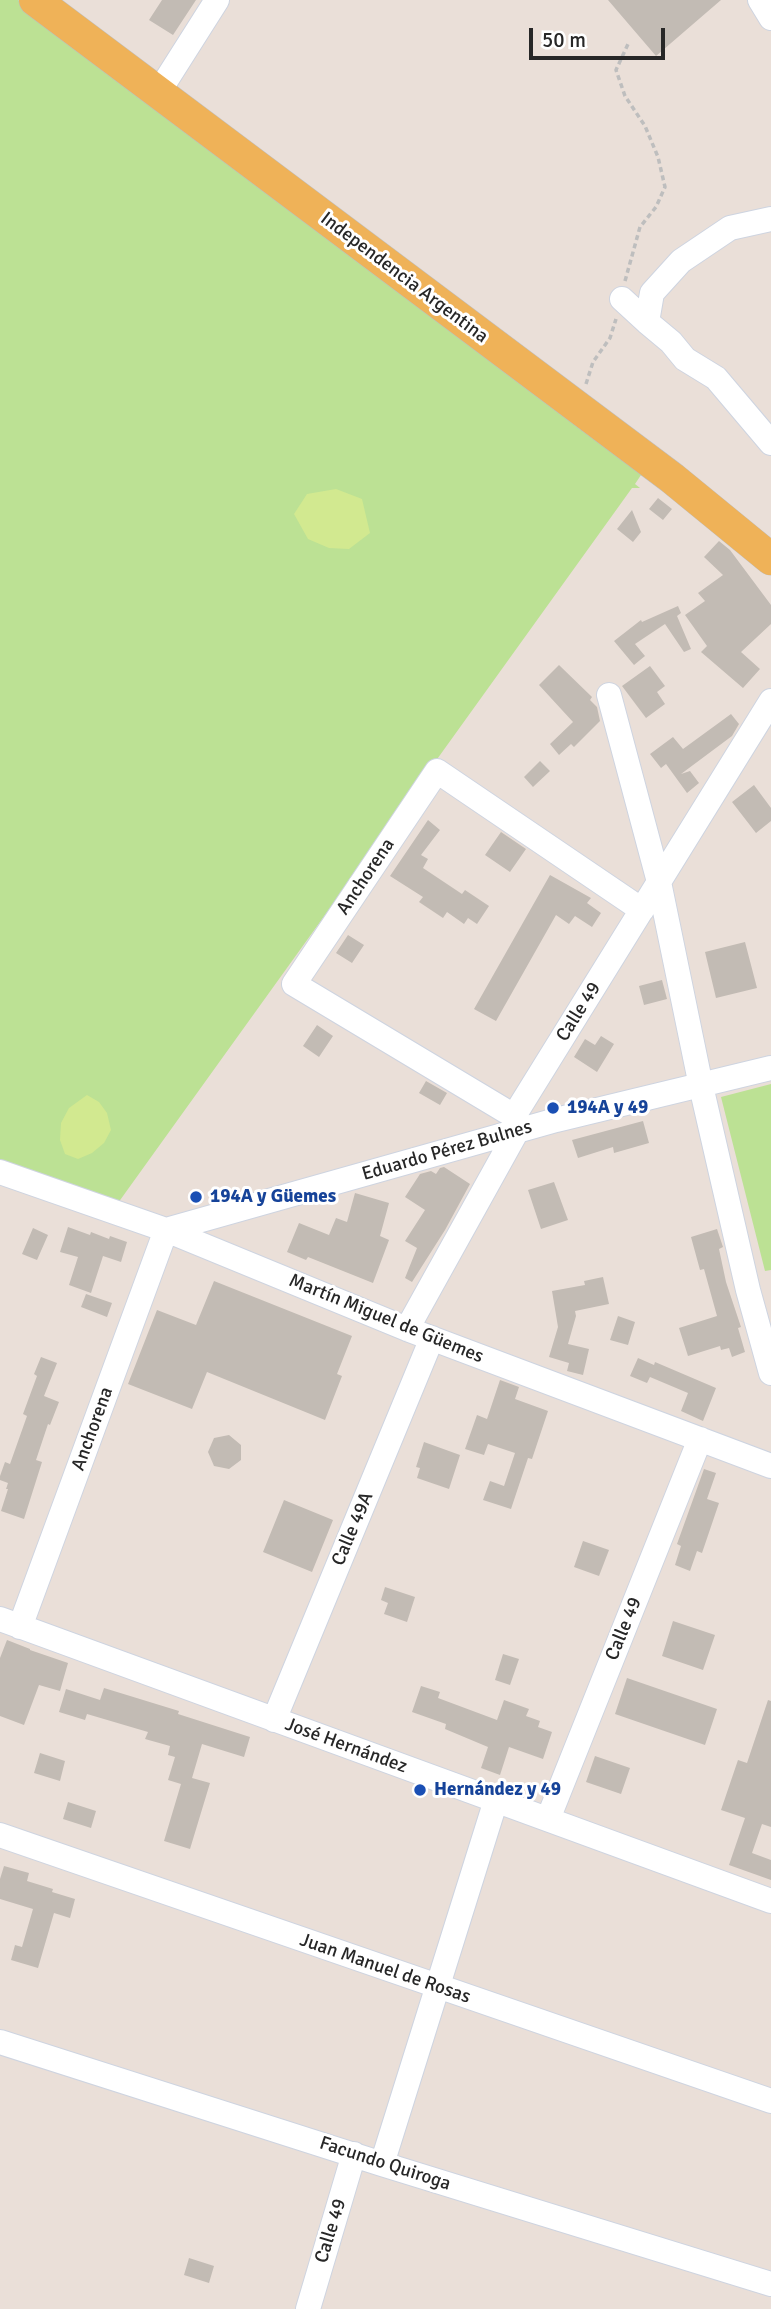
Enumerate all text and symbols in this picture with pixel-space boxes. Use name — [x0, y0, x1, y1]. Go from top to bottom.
scale bar — [533, 14, 670, 58]
text: 50 m — [542, 27, 586, 53]
street label: Independencia Argentina — [316, 208, 492, 348]
street label: Anchorena — [332, 834, 400, 920]
street label: Calle 49 — [552, 978, 606, 1046]
place label: 194A y 49 — [567, 1097, 648, 1119]
marker: 194A y 49 — [545, 1100, 561, 1116]
street label: Eduardo Pérez Bulnes — [359, 1116, 535, 1186]
place label: 194A y Güemes — [210, 1186, 336, 1208]
marker: 194A y Güemes — [188, 1189, 204, 1205]
street label: Martín Miguel de Güemes — [285, 1270, 487, 1368]
street label: Anchorena — [67, 1384, 119, 1474]
street label: Calle 49A — [327, 1489, 379, 1569]
street label: Calle 49 — [601, 1594, 647, 1664]
street label: José Hernández — [282, 1713, 410, 1779]
place label: Hernández y 49 — [434, 1779, 561, 1801]
marker: Hernández y 49 — [412, 1782, 428, 1798]
street label: Juan Manuel de Rosas — [297, 1929, 473, 2009]
street label: Facundo Quiroga — [316, 2132, 454, 2196]
street label: Calle 49 — [310, 2196, 352, 2266]

